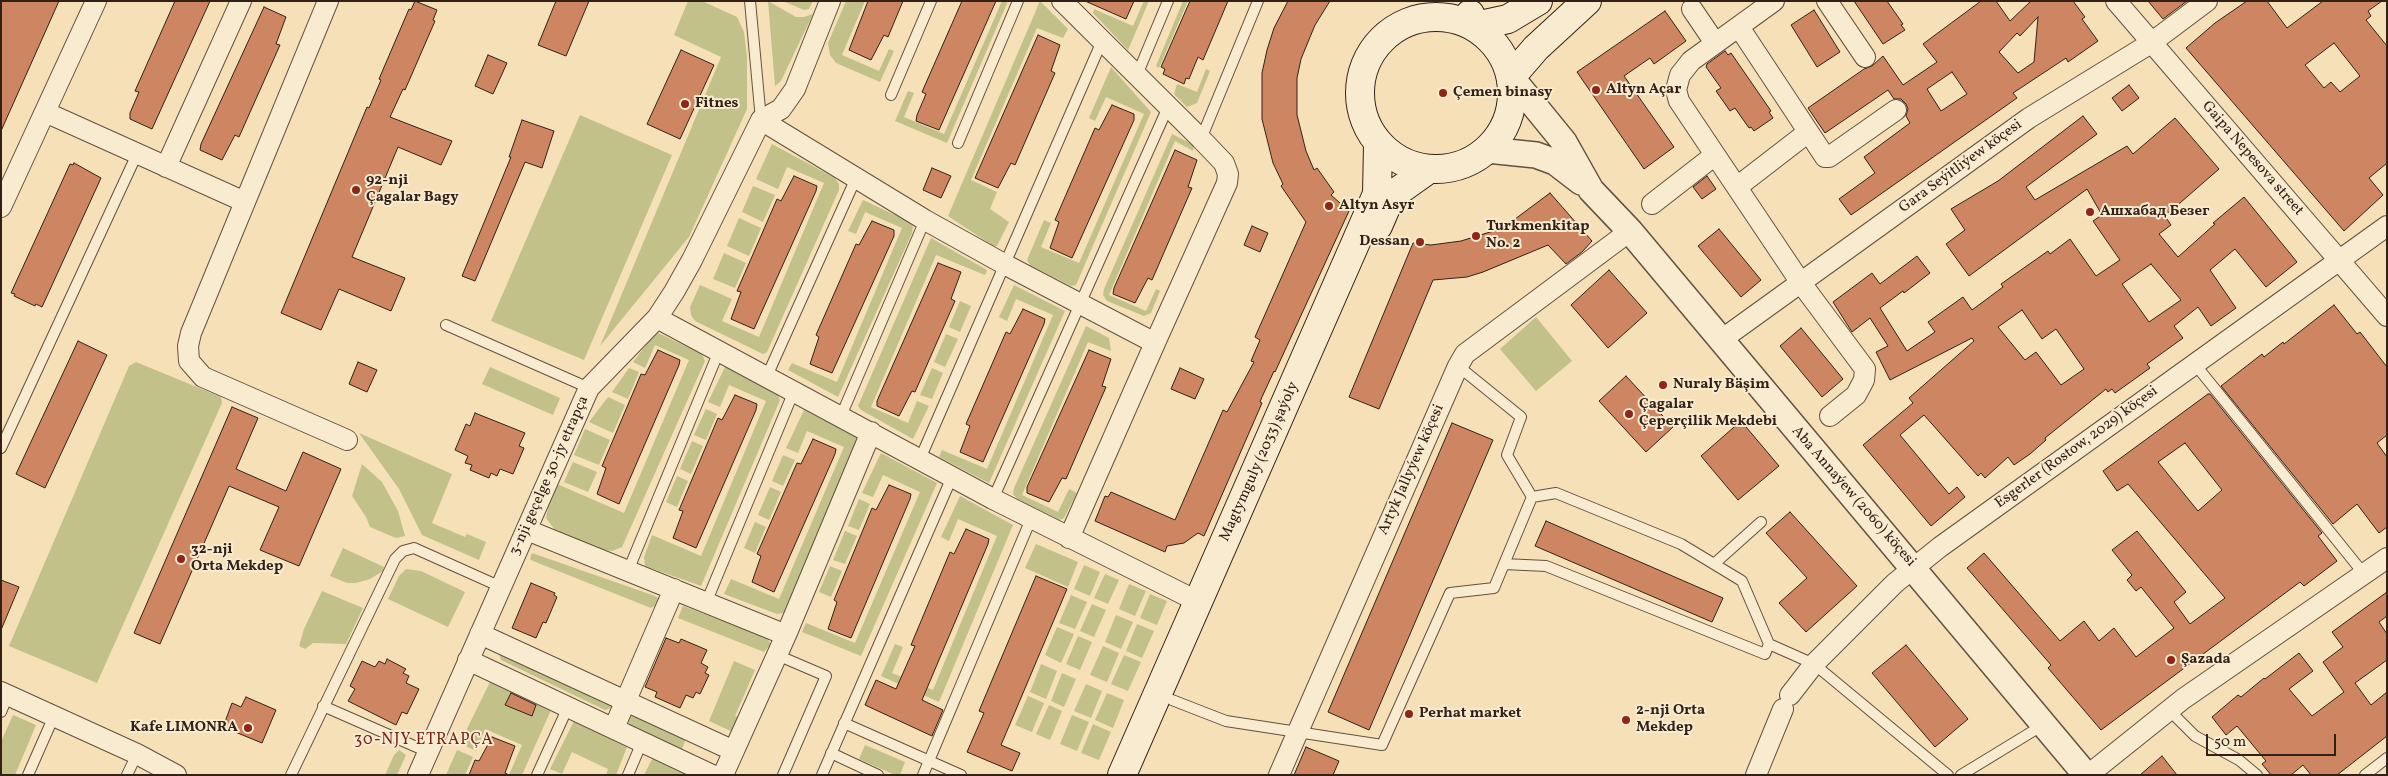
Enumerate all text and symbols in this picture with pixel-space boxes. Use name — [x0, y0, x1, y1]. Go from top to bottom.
place label: Altyn Açar — [1606, 81, 1681, 99]
place label: Çemen binasy — [1453, 84, 1552, 102]
marker: Altyn Açar — [1590, 84, 1602, 96]
marker: Çemen binasy — [1437, 87, 1449, 99]
place label: Fitnes — [695, 95, 739, 113]
marker: Fitnes — [679, 98, 691, 110]
street label: Gaipa Nepesova street — [2197, 98, 2307, 220]
street label: Gara Seýitliýew köçesi — [1896, 116, 2026, 218]
place label: 92-nji Çagalar Bagy — [366, 172, 459, 207]
marker: 92-nji Çagalar Bagy — [350, 184, 362, 196]
place label: Altyn Asyr — [1339, 197, 1414, 215]
marker: Altyn Asyr — [1323, 200, 1335, 212]
place label: Ашхабад Безег — [2100, 203, 2209, 221]
marker: Ашхабад Безег — [2084, 206, 2096, 218]
place label: Turkmenkitap No. 2 — [1486, 218, 1590, 253]
marker: Turkmenkitap No. 2 — [1470, 230, 1482, 242]
place label: Dessan — [1359, 233, 1410, 251]
marker: Dessan — [1414, 236, 1426, 248]
place label: Nuraly Bäşim — [1673, 376, 1770, 394]
street label: Magtymguly (2033) şaýoly — [1217, 379, 1303, 545]
marker: Nuraly Bäşim — [1657, 379, 1669, 391]
street label: Esgerler (Rostow, 2029) köçesi — [1992, 383, 2162, 513]
street label: 3-nji geçelge 30-jy etrapça — [507, 393, 593, 559]
place label: Çagalar Çeperçilik Mekdebi — [1639, 396, 1777, 431]
street label: Artyk Jallyýew köçesi — [1375, 402, 1449, 538]
marker: Çagalar Çeperçilik Mekdebi — [1623, 408, 1635, 420]
street label: Aba Annaýew (2060) köçesi — [1787, 423, 1919, 571]
place label: 32-nji Orta Mekdep — [191, 541, 283, 576]
marker: 32-nji Orta Mekdep — [175, 553, 187, 565]
place label: Şazada — [2181, 651, 2231, 669]
marker: Şazada — [2165, 654, 2177, 666]
place label: 2-nji Orta Mekdep — [1636, 702, 1705, 737]
place label: Perhat market — [1419, 705, 1521, 723]
marker: Perhat market — [1403, 708, 1415, 720]
marker: 2-nji Orta Mekdep — [1620, 714, 1632, 726]
place label: Kafe LIMONRA — [130, 719, 238, 737]
marker: Kafe LIMONRA — [242, 722, 254, 734]
scale bar — [2208, 724, 2338, 756]
district label: 30-NJY ETRAPÇA — [352, 731, 496, 751]
text: 50 m — [2214, 732, 2246, 753]

